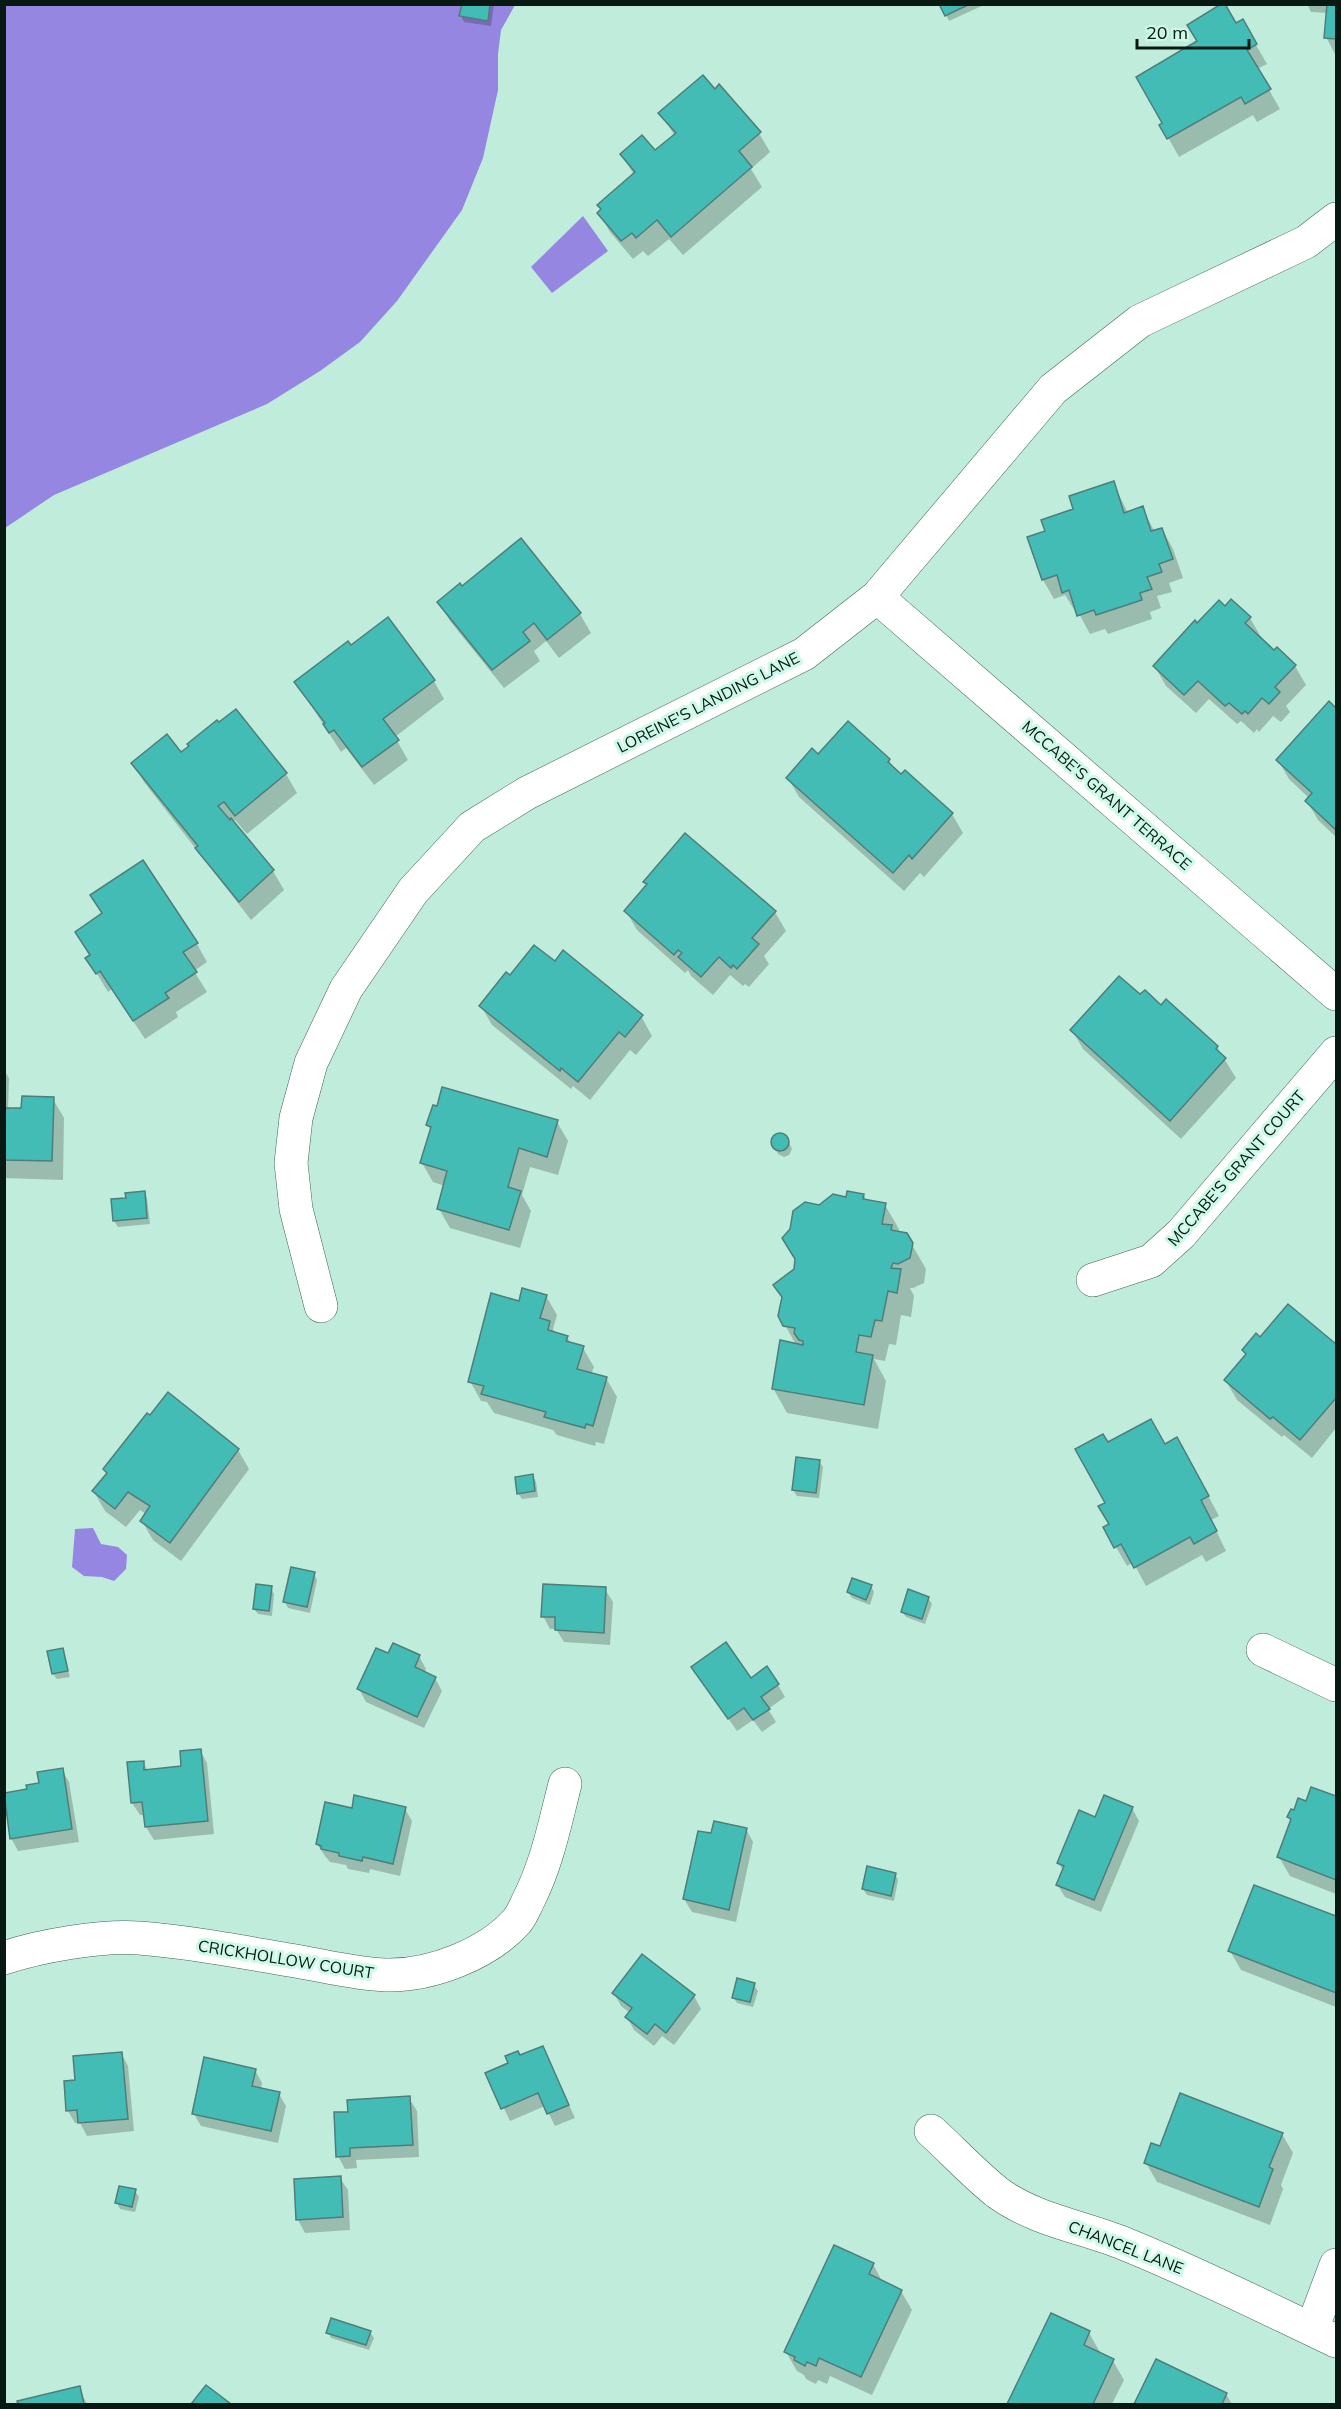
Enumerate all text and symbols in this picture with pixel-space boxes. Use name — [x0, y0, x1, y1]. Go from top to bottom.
scale bar — [1137, 12, 1250, 50]
text: 20 m — [1146, 21, 1188, 44]
street label: LOREINE'S LANDING LANE — [614, 647, 802, 757]
street label: MCCABE'S GRANT TERRACE — [1018, 716, 1196, 874]
street label: MCCABE'S GRANT COURT — [1163, 1086, 1309, 1250]
street label: CRICKHOLLOW COURT — [197, 1935, 376, 1983]
street label: CHANCEL LANE — [1066, 2216, 1186, 2278]

